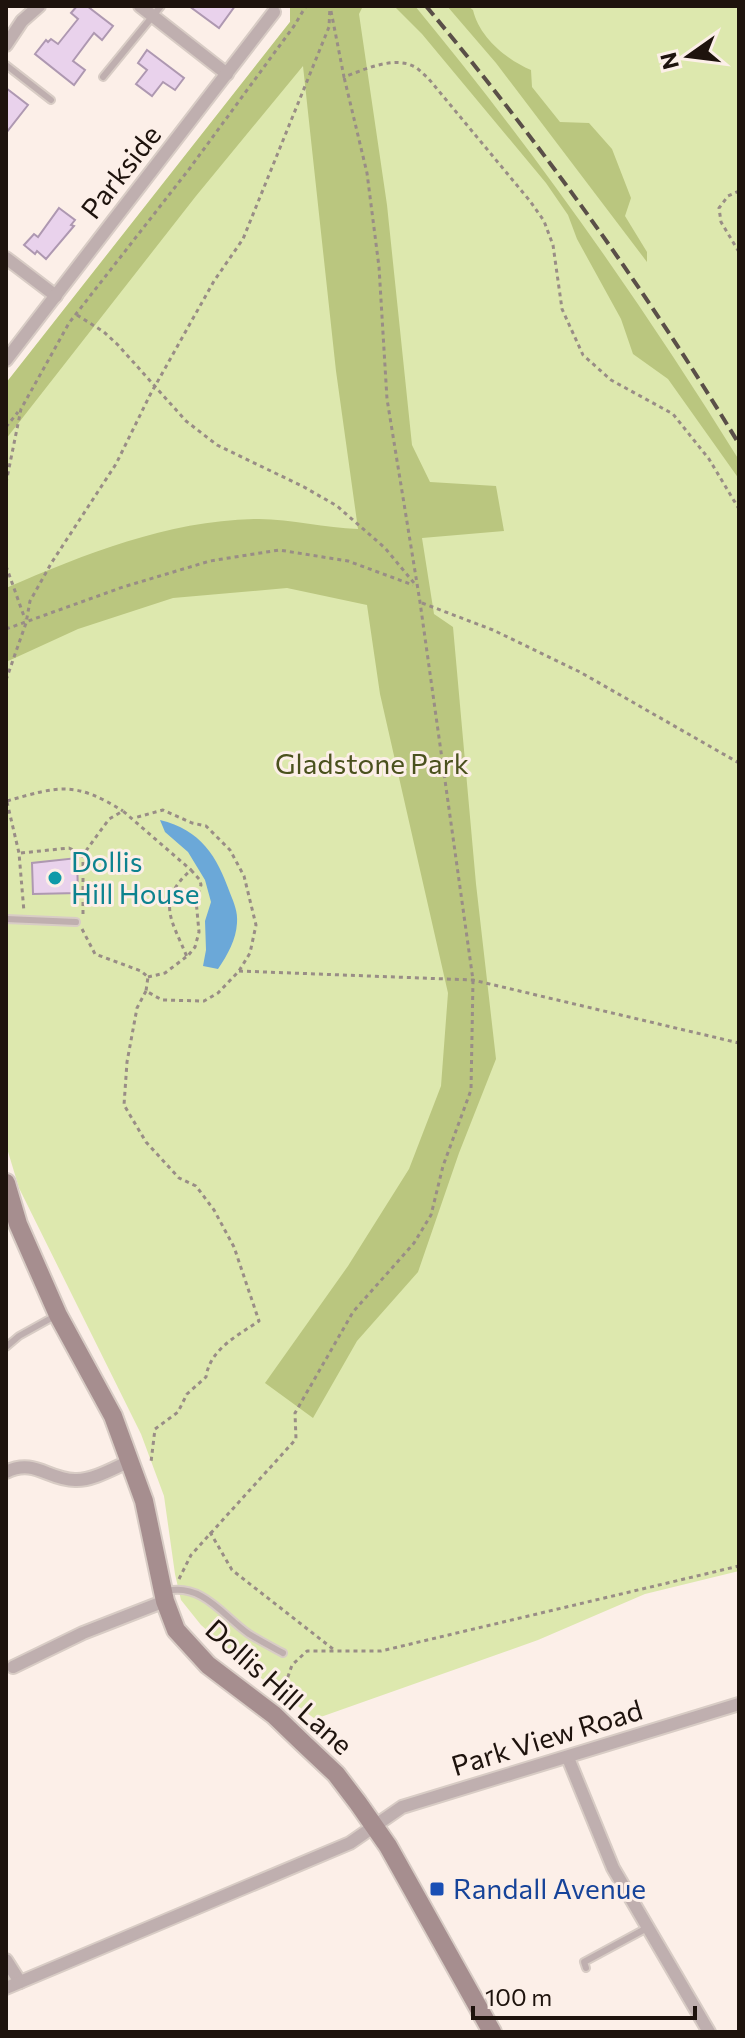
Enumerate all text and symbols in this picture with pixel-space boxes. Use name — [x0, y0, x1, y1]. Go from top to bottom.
north arrow — [649, 16, 729, 96]
text: N — [654, 50, 684, 72]
street label: Parkside — [73, 118, 167, 225]
park label: Gladstone Park — [275, 746, 469, 780]
place label: Dollis Hill House — [71, 844, 200, 910]
marker: Dollis Hill House — [46, 869, 64, 887]
street label: Dollis Hill Lane — [199, 1611, 360, 1761]
street label: Park View Road — [447, 1692, 646, 1782]
place label: Randall Avenue — [453, 1871, 646, 1905]
marker: Randall Avenue — [428, 1880, 446, 1898]
scale bar — [473, 1970, 695, 2020]
text: 100 m — [485, 1982, 552, 2011]

